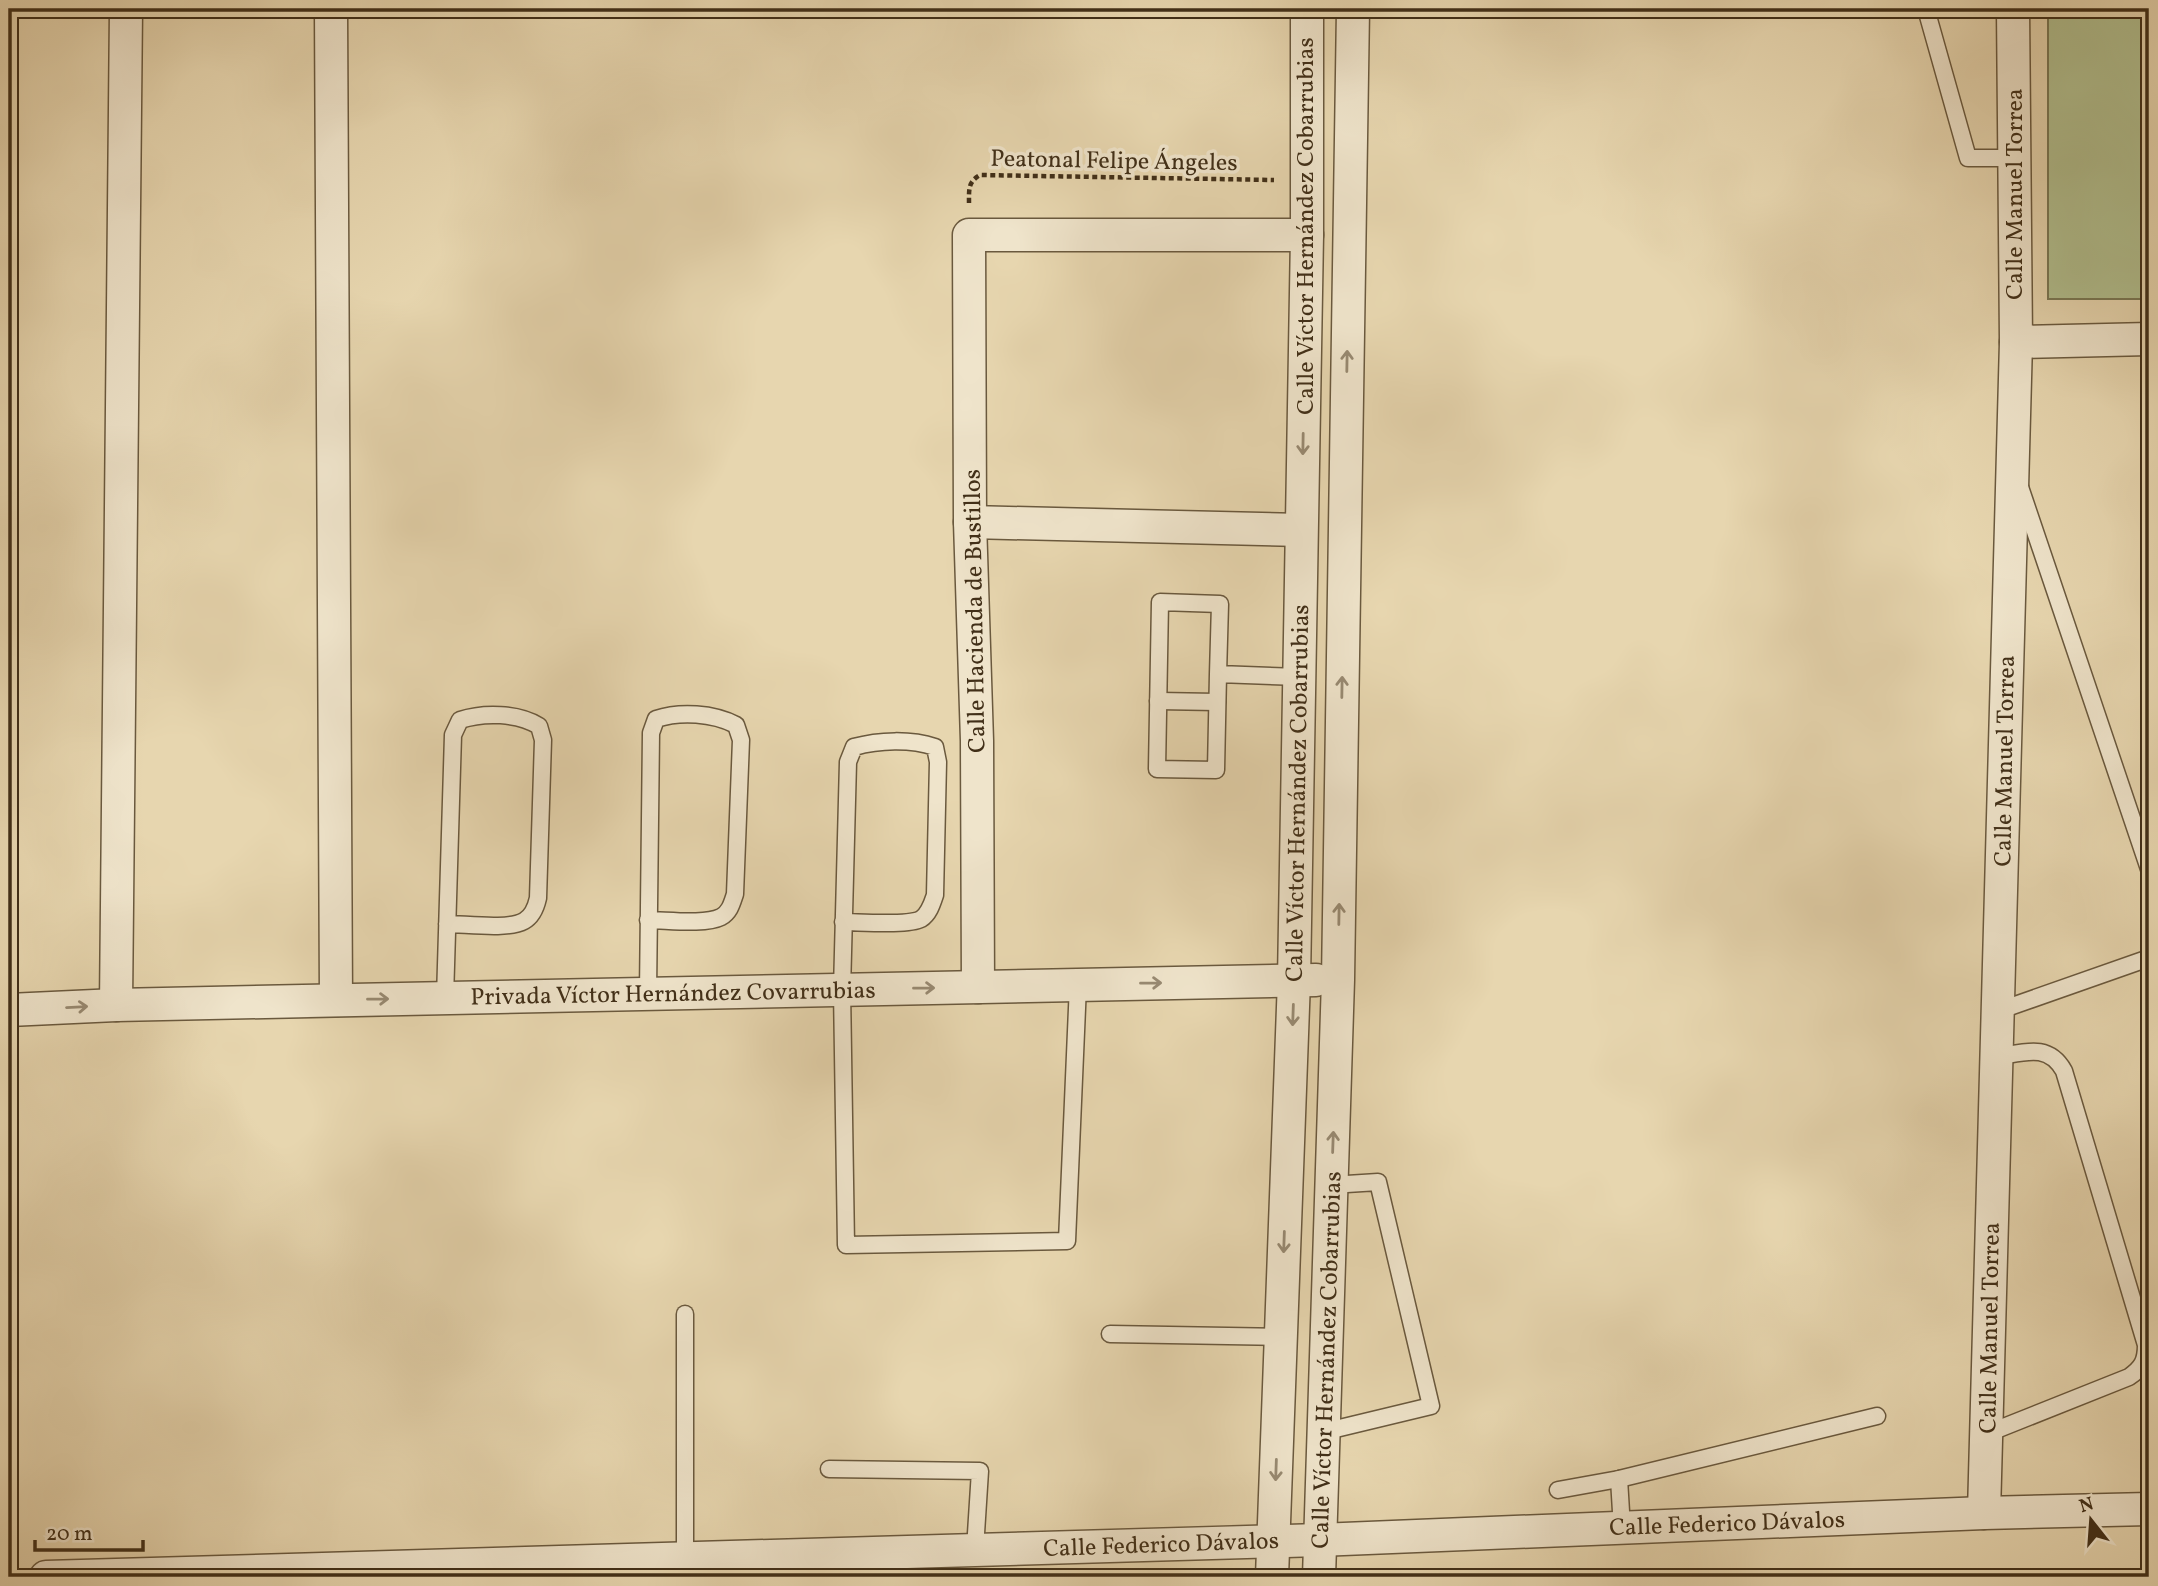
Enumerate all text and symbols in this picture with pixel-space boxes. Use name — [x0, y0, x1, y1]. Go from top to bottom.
street label: Calle Víctor Hernández Cobarrubias — [1290, 37, 1324, 415]
street label: Calle Manuel Torrea — [1999, 88, 2033, 300]
street label: Peatonal Felipe Ángeles — [990, 143, 1238, 181]
one-way arrow — [1341, 350, 1354, 373]
one-way arrow — [1296, 433, 1310, 456]
street label: Calle Hacienda de Bustillos — [957, 469, 995, 753]
street label: Calle Víctor Hernández Cobarrubias — [1279, 604, 1319, 982]
street label: Calle Manuel Torrea — [1987, 655, 2025, 867]
one-way arrow — [1335, 676, 1349, 699]
one-way arrow — [1332, 903, 1346, 926]
street label: Privada Víctor Hernández Covarrubias — [470, 974, 876, 1016]
one-way arrow — [1139, 976, 1162, 990]
one-way arrow — [912, 981, 935, 995]
one-way arrow — [366, 992, 389, 1006]
one-way arrow — [65, 1000, 88, 1013]
one-way arrow — [1286, 1003, 1299, 1026]
one-way arrow — [1326, 1130, 1339, 1153]
street label: Calle Víctor Hernández Cobarrubias — [1304, 1171, 1352, 1549]
street label: Calle Manuel Torrea — [1972, 1222, 2010, 1434]
one-way arrow — [1278, 1230, 1291, 1253]
one-way arrow — [1269, 1458, 1282, 1481]
north arrow — [2056, 1484, 2126, 1554]
text: N — [2076, 1491, 2097, 1520]
street label: Calle Federico Dávalos — [1609, 1504, 1846, 1546]
scale bar — [35, 1509, 144, 1553]
text: 20 m — [46, 1520, 92, 1549]
street label: Calle Federico Dávalos — [1043, 1525, 1280, 1567]

